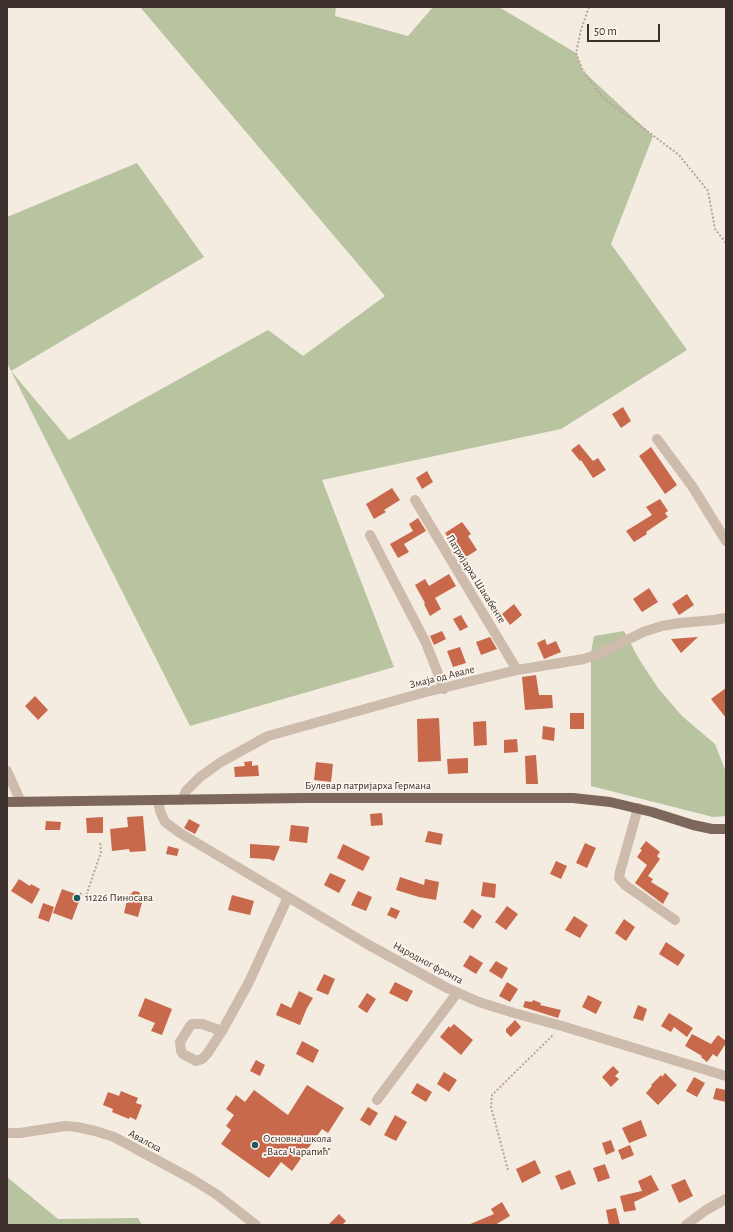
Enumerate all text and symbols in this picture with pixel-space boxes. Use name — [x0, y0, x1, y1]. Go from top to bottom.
scale bar — [589, 16, 662, 42]
text: 50 m — [594, 25, 617, 37]
street label: Патријарха Шакабенте — [443, 532, 509, 626]
street label: Змаја од Авале — [408, 663, 476, 691]
street label: Булевар патријарха Германа — [305, 779, 431, 793]
place label: 11226 Пиносава — [85, 891, 153, 905]
marker: 11226 Пиносава — [72, 893, 82, 903]
street label: Народног фронта — [391, 939, 465, 987]
street label: Авалска — [126, 1127, 164, 1155]
place label: Основна школа „Васа Чарапић” — [263, 1132, 332, 1158]
marker: Основна школа „Васа Чарапић” — [250, 1140, 260, 1150]

